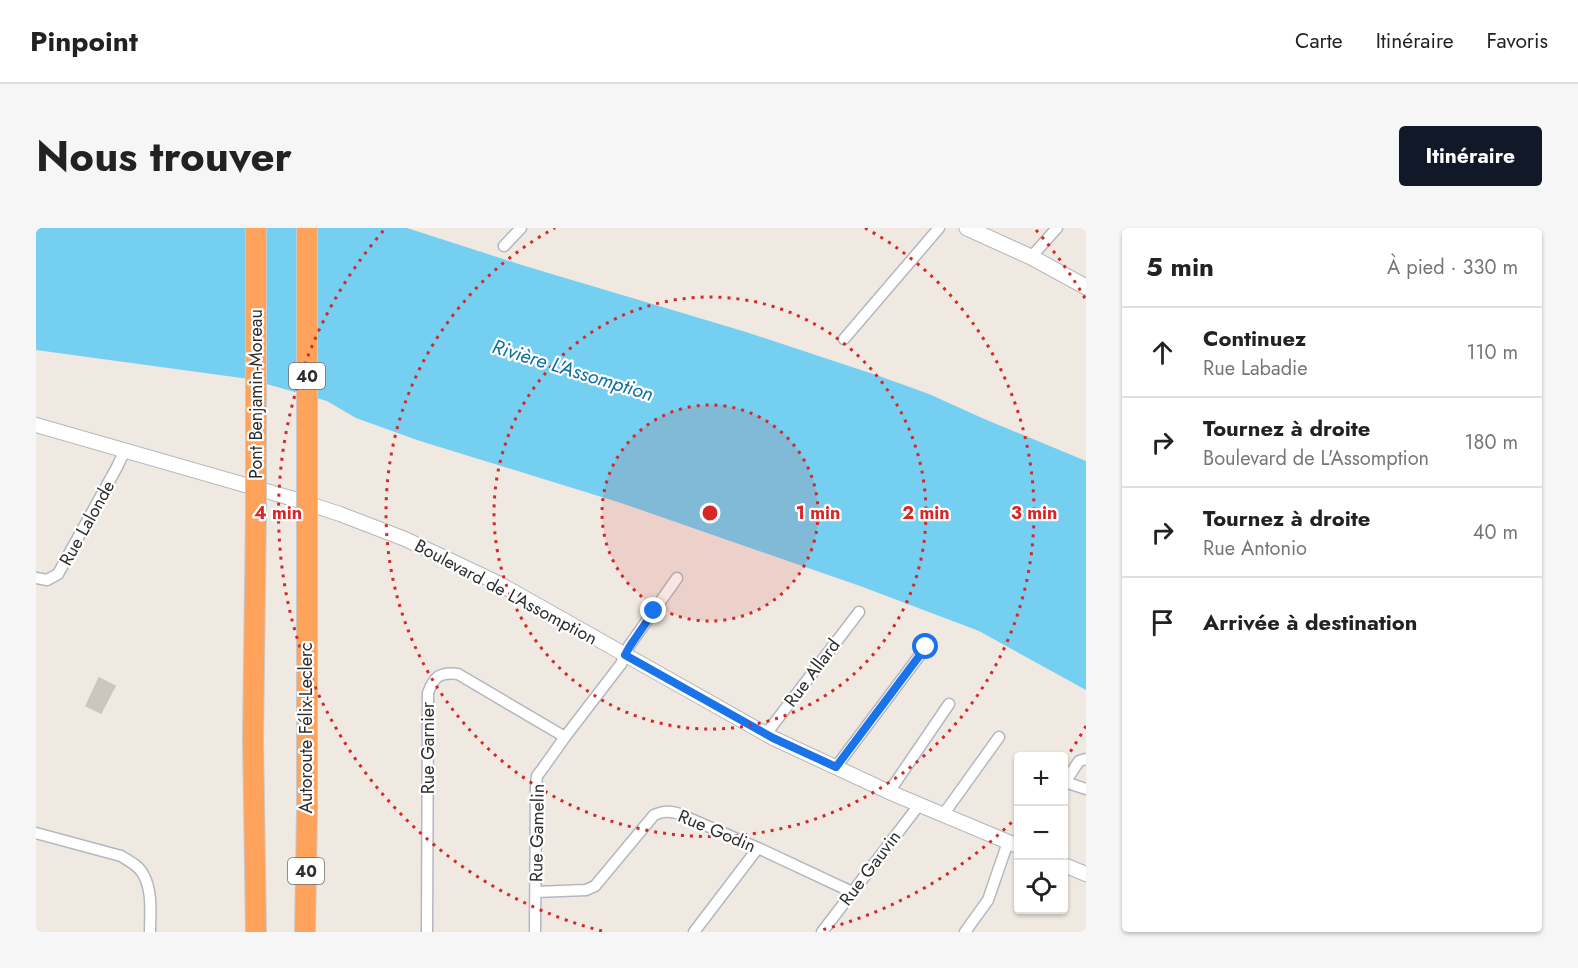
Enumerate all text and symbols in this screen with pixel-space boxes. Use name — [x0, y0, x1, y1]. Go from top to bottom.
text: Pinpoint — [30, 21, 138, 62]
text: Carte — [1295, 26, 1343, 56]
text: Itinéraire — [1376, 26, 1454, 56]
text: Favoris — [1487, 26, 1548, 56]
text: Nous trouver — [36, 126, 292, 187]
button: Itinéraire — [1399, 126, 1542, 186]
text: 5 min — [1146, 248, 1214, 286]
text: À pied · 330 m — [1387, 253, 1518, 282]
street label: Pont Benjamin-Moreau — [243, 309, 269, 479]
text: Continuez — [1203, 322, 1306, 354]
water label: Rivière L'Assomption — [489, 332, 657, 409]
icon: ahead — [1146, 336, 1179, 369]
text: 110 m — [1466, 338, 1518, 367]
text: Rue Labadie — [1203, 354, 1308, 383]
road number: 40 — [289, 363, 325, 389]
text: Tournez à droite — [1203, 412, 1370, 444]
icon: right — [1146, 426, 1179, 459]
text: 180 m — [1464, 428, 1518, 457]
text: Boulevard de L'Assomption — [1203, 444, 1429, 473]
street label: Rue Lalonde — [53, 476, 121, 570]
text: 4 min — [254, 500, 302, 526]
text: 1 min — [796, 500, 840, 526]
text: 2 min — [902, 500, 950, 526]
text: 3 min — [1011, 500, 1057, 526]
text: Tournez à droite — [1203, 502, 1370, 534]
centre of rings — [700, 503, 720, 523]
icon: right — [1146, 516, 1179, 549]
text: 40 m — [1473, 518, 1518, 547]
street label: Boulevard de L'Assomption — [410, 533, 602, 651]
text: Rue Antonio — [1203, 534, 1307, 563]
route end — [640, 597, 666, 623]
icon: arrive — [1146, 606, 1179, 639]
text: Arrivée à destination — [1203, 606, 1417, 638]
street label: Rue Allard — [778, 633, 846, 713]
route start — [912, 633, 938, 659]
street label: Autoroute Félix-Leclerc — [293, 642, 319, 814]
street label: Rue Garnier — [415, 701, 441, 794]
map controls — [1014, 752, 1068, 914]
button: + — [1014, 752, 1068, 806]
street label: Rue Gamelin — [523, 784, 551, 882]
street label: Rue Godin — [674, 803, 760, 859]
button: − — [1014, 806, 1068, 860]
street label: Rue Gauvin — [833, 825, 907, 911]
road number: 40 — [288, 858, 324, 884]
button: locate — [1014, 860, 1068, 914]

